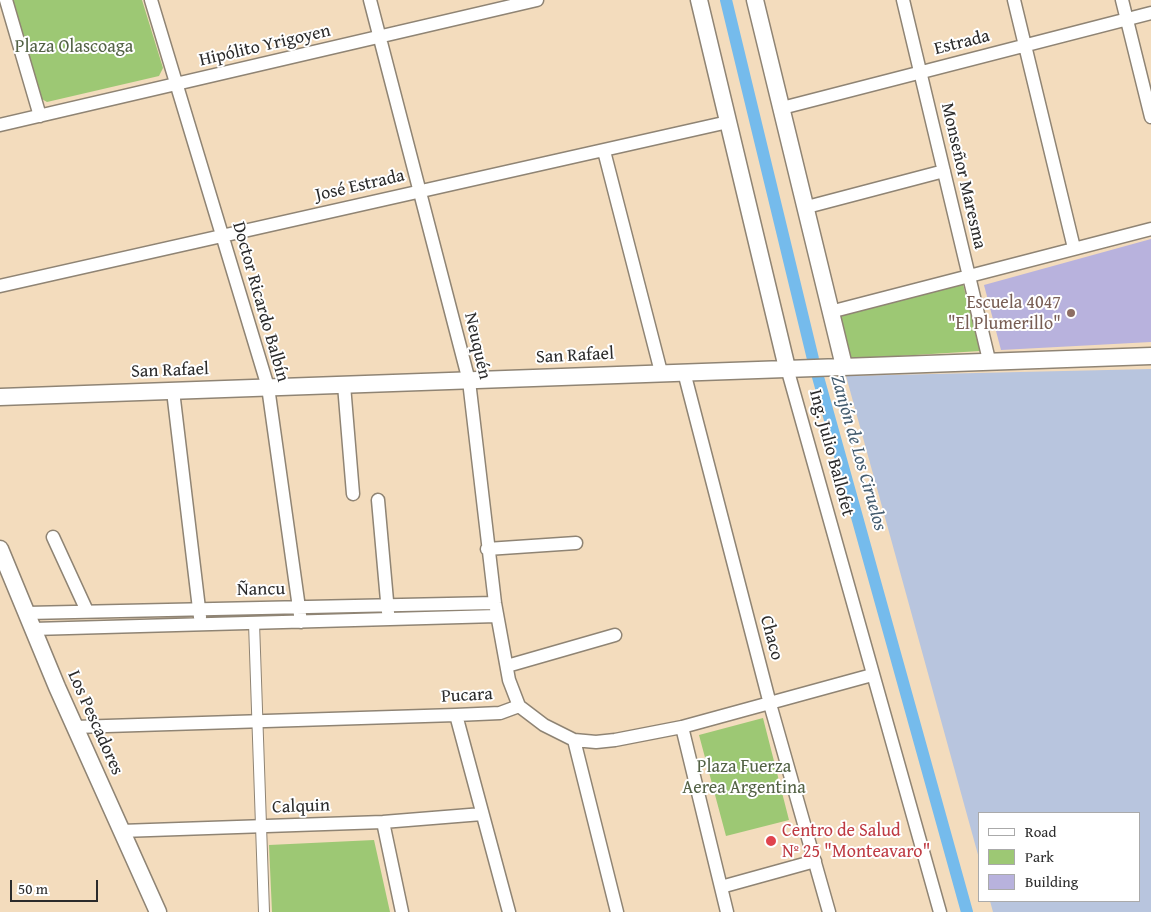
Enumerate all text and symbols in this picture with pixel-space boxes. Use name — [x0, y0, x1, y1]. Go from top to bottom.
street label: Hipólito Yrigoyen — [197, 20, 333, 72]
street label: Estrada — [932, 26, 992, 60]
park label: Plaza Olascoaga — [15, 36, 133, 58]
street label: Monseñor Maresma — [936, 101, 990, 251]
street label: José Estrada — [313, 165, 407, 207]
street label: Doctor Ricardo Balbín — [227, 220, 293, 384]
place label: Escuela 4047 "El Plumerillo" — [948, 292, 1061, 334]
marker: Escuela 4047 "El Plumerillo" — [1065, 307, 1077, 319]
street label: Neuquén — [459, 311, 495, 381]
street label: San Rafael — [535, 343, 615, 369]
street label: San Rafael — [131, 359, 209, 383]
water label: Zanjón de Los Ciruelos — [825, 373, 891, 533]
street label: Ing. Julio Ballofet — [804, 387, 858, 519]
street label: Ñancu — [237, 579, 285, 601]
street label: Chaco — [755, 613, 787, 663]
street label: Los Pescadores — [62, 667, 128, 779]
street label: Pucara — [441, 684, 493, 708]
park label: Plaza Fuerza Aerea Argentina — [682, 756, 806, 799]
street label: Calquin — [272, 795, 330, 819]
legend — [978, 812, 1141, 902]
place label: Centro de Salud Nº 25 "Monteavaro" — [782, 820, 930, 862]
text: Road — [1025, 821, 1056, 842]
marker: Centro de Salud Nº 25 "Monteavaro" — [764, 834, 778, 848]
text: Park — [1025, 846, 1054, 867]
scale bar — [12, 870, 100, 902]
text: Building — [1025, 871, 1078, 892]
text: 50 m — [18, 878, 48, 899]

